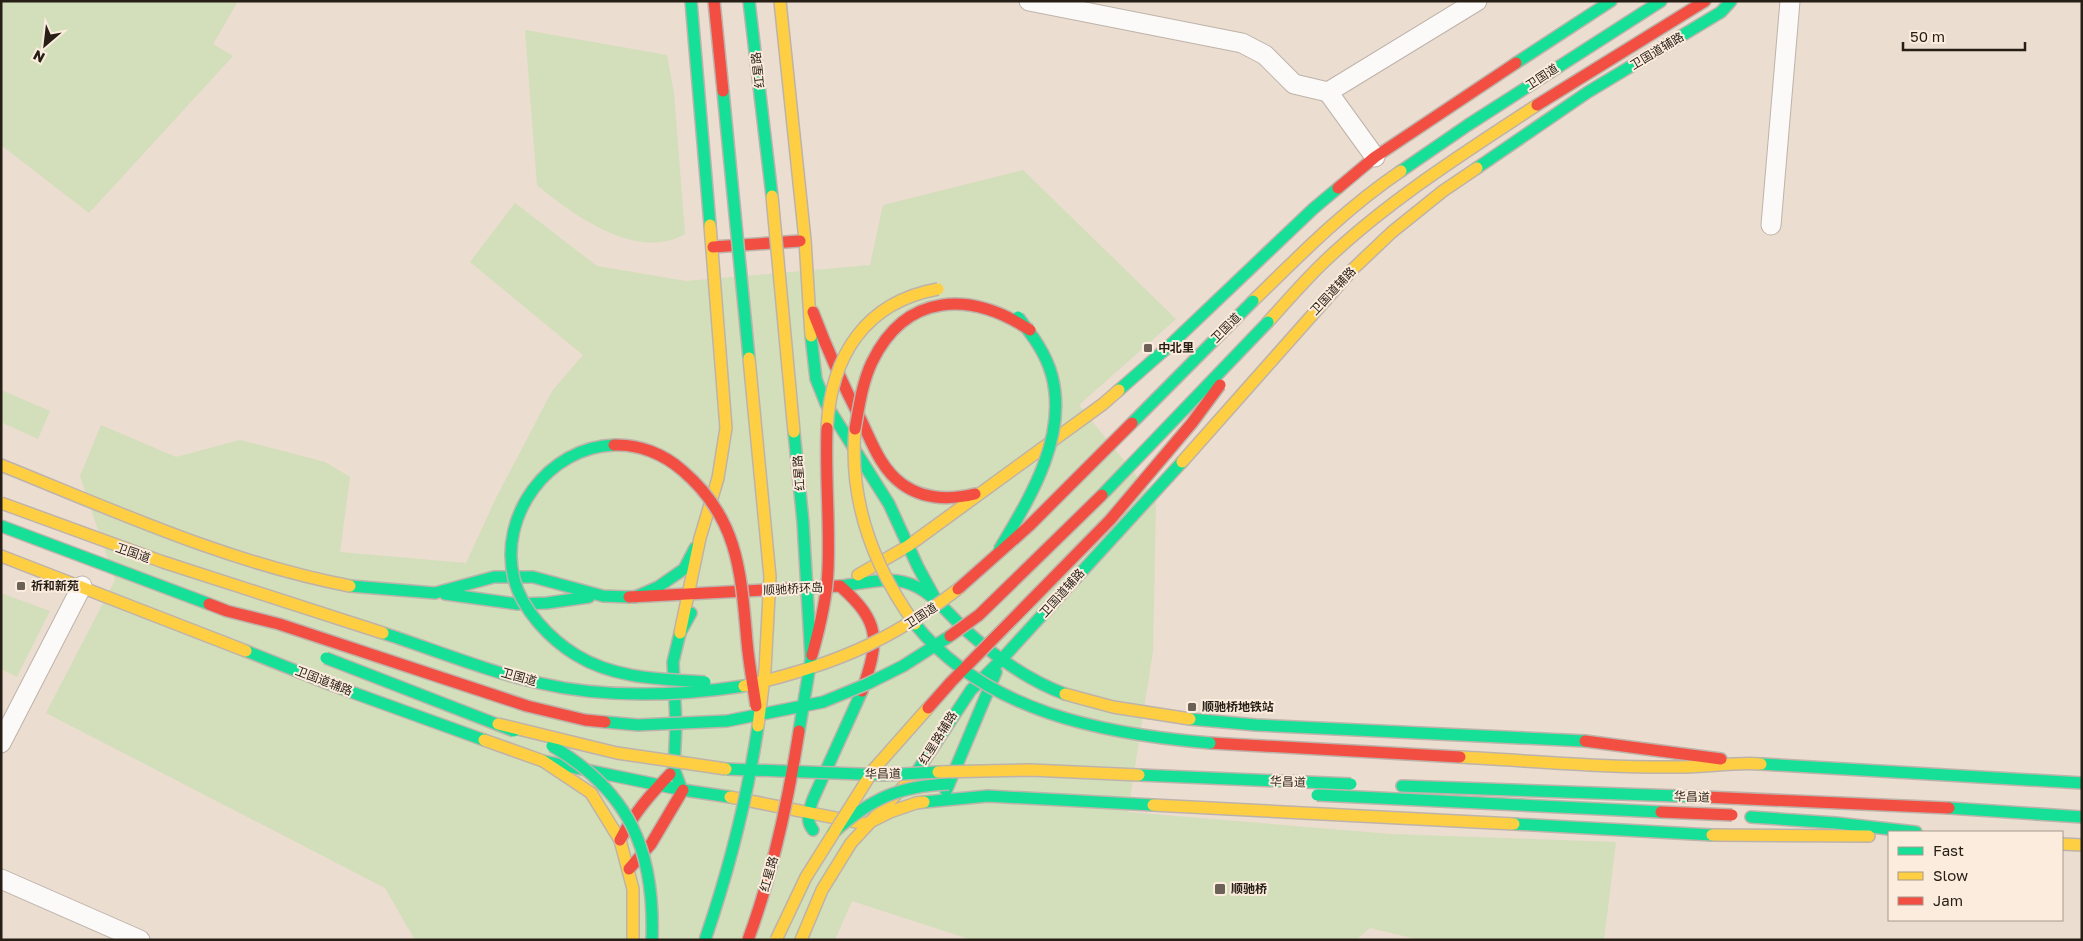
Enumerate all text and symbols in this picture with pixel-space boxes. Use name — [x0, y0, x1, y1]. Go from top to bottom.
north arrow — [20, 20, 70, 70]
scale bar — [1903, 20, 2026, 52]
text: 50 m — [1910, 27, 1945, 45]
street label: 卫国道辅路 — [1627, 29, 1686, 72]
text: N — [30, 47, 47, 67]
street label: 红星路 — [748, 51, 767, 89]
street label: 卫国道 — [1523, 60, 1561, 93]
street label: 卫国道辅路 — [1307, 264, 1359, 318]
street label: 卫国道 — [1208, 310, 1244, 346]
place label: 中北里 — [1158, 340, 1194, 355]
marker: 中北里 — [1142, 342, 1154, 354]
street label: 红星路 — [789, 454, 808, 492]
street label: 卫国道 — [114, 540, 153, 565]
street label: 卫国道辅路 — [1036, 565, 1087, 620]
place label: 祈和新苑 — [31, 578, 79, 593]
street label: 顺驰桥环岛 — [763, 579, 823, 598]
marker: 祈和新苑 — [15, 580, 27, 592]
street label: 卫国道 — [902, 599, 940, 632]
street label: 卫国道辅路 — [293, 663, 355, 698]
street label: 卫国道 — [500, 664, 539, 689]
place label: 顺驰桥地铁站 — [1202, 699, 1274, 714]
marker: 顺驰桥地铁站 — [1186, 701, 1198, 713]
street label: 红星路辅路 — [915, 708, 960, 767]
street label: 华昌道 — [865, 766, 901, 781]
street label: 华昌道 — [1270, 773, 1306, 790]
street label: 华昌道 — [1674, 788, 1710, 805]
legend — [1888, 831, 2063, 921]
text: Fast — [1933, 841, 1964, 859]
street label: 红星路 — [756, 854, 781, 893]
text: Slow — [1933, 866, 1968, 884]
place label: 顺驰桥 — [1231, 881, 1267, 896]
marker: 顺驰桥 — [1213, 882, 1227, 896]
text: Jam — [1933, 891, 1963, 909]

